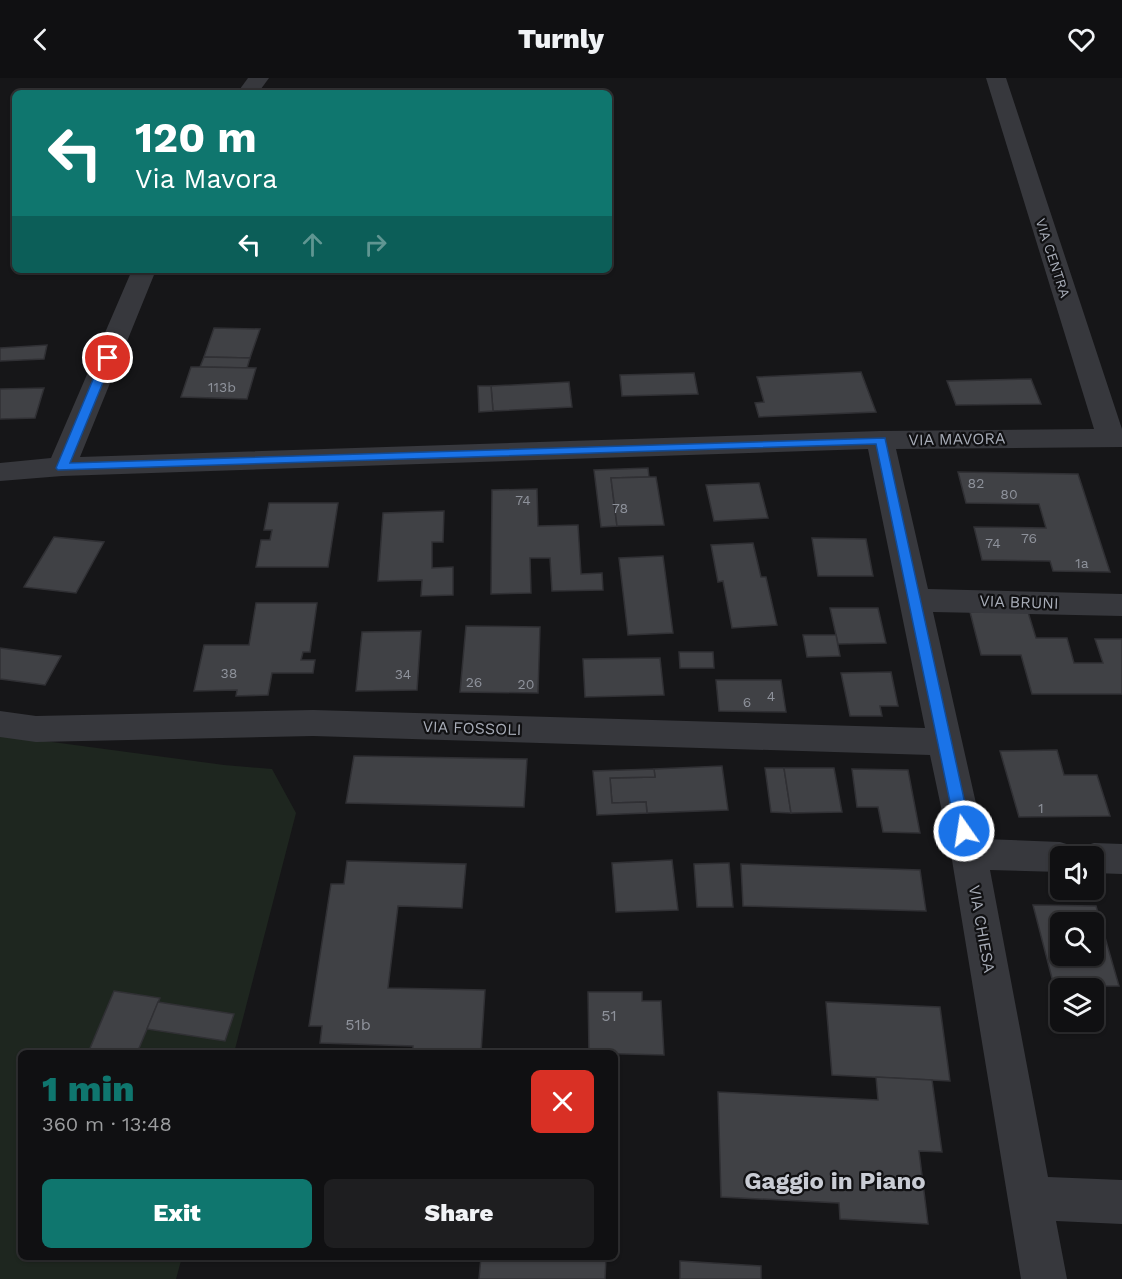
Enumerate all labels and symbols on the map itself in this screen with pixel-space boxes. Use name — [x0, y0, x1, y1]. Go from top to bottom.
street label: VIA CENTRA — [1033, 216, 1073, 300]
pin — [82, 332, 133, 383]
house number: 113b — [208, 379, 236, 395]
street label: VIA MAVORA — [908, 429, 1006, 449]
house number: 82 — [968, 475, 984, 491]
house number: 80 — [1000, 486, 1018, 502]
house number: 74 — [515, 492, 531, 508]
house number: 78 — [612, 500, 628, 516]
house number: 76 — [1021, 530, 1037, 546]
house number: 74 — [985, 535, 1001, 551]
house number: 1a — [1075, 555, 1089, 571]
street label: VIA BRUNI — [979, 591, 1059, 613]
house number: 38 — [221, 665, 237, 681]
house number: 34 — [395, 666, 411, 682]
house number: 26 — [466, 674, 482, 690]
house number: 20 — [518, 676, 534, 692]
house number: 4 — [767, 688, 775, 704]
house number: 6 — [743, 694, 751, 710]
street label: VIA FOSSOLI — [422, 717, 522, 739]
position arrow — [932, 799, 996, 863]
house number: 1 — [1038, 800, 1044, 816]
street label: VIA CHIESA — [965, 884, 999, 975]
house number: 51 — [601, 1006, 617, 1025]
house number: 51b — [345, 1015, 371, 1034]
district label: Gaggio in Piano — [744, 1167, 926, 1195]

